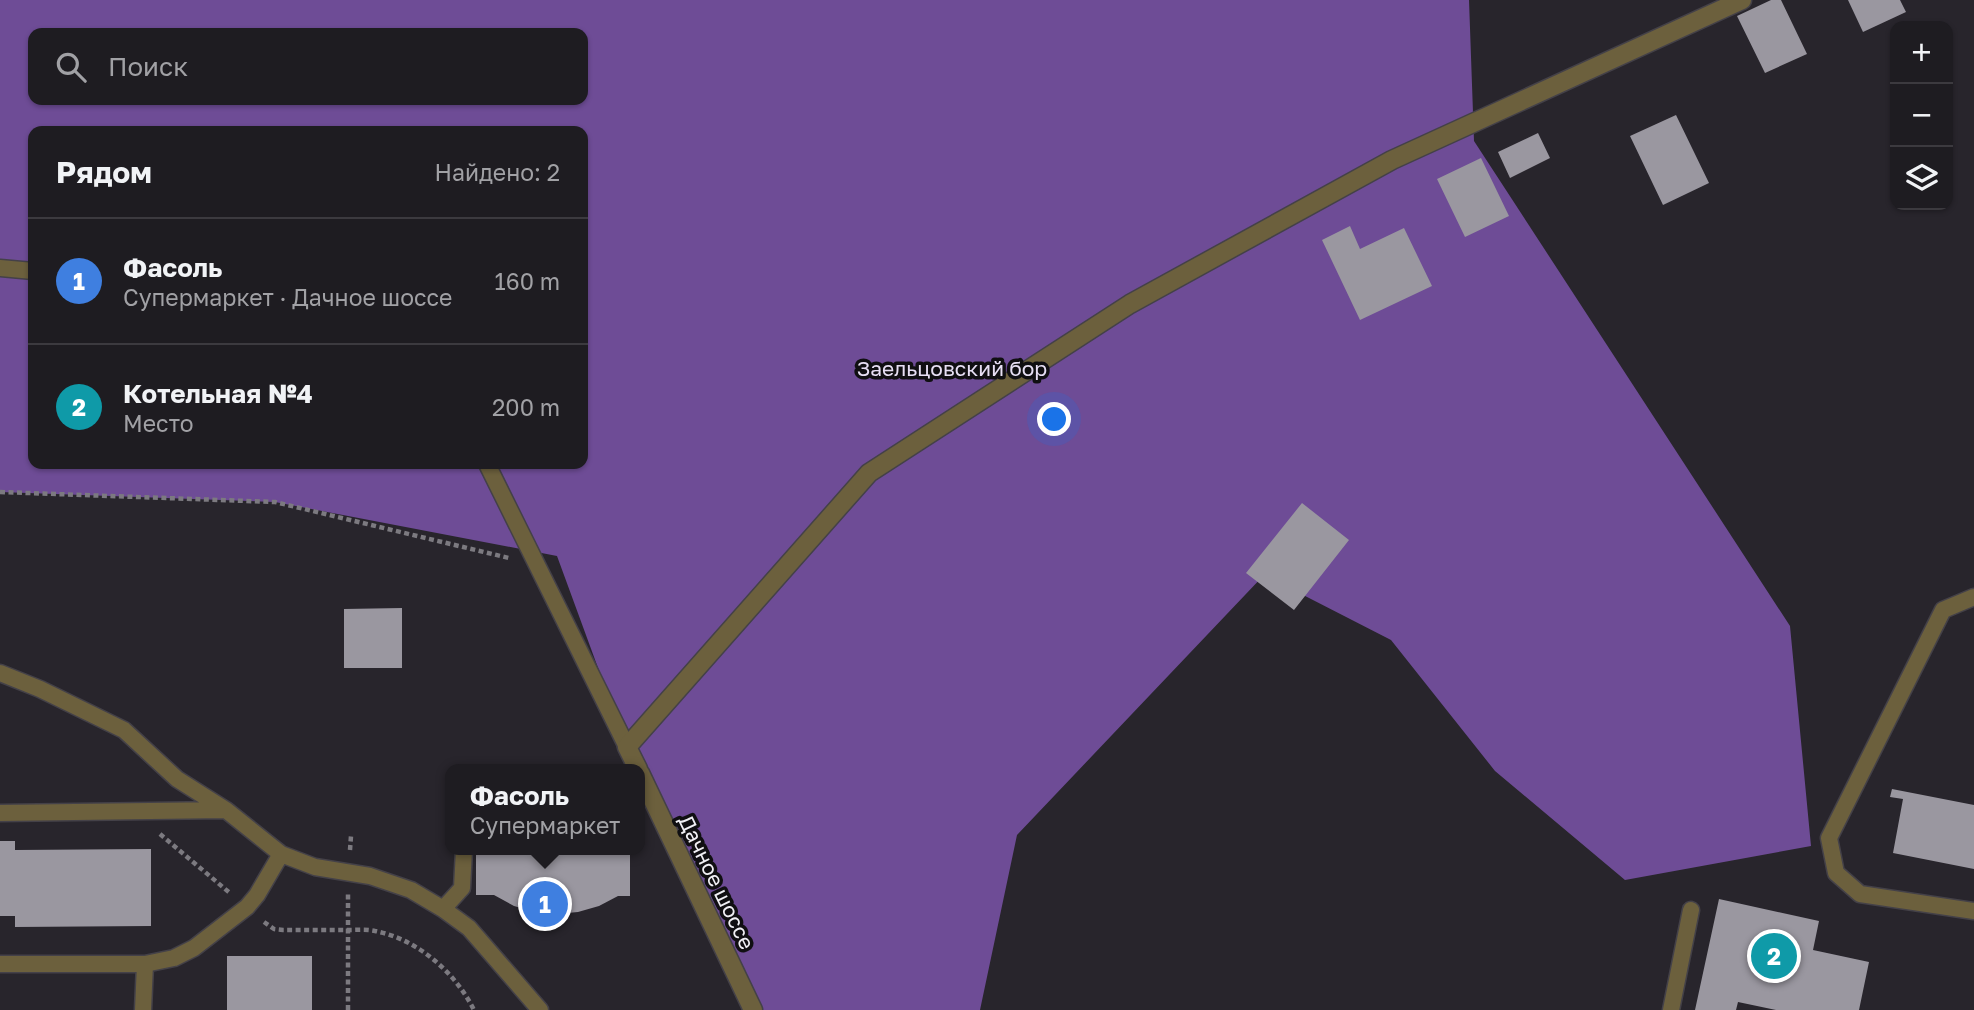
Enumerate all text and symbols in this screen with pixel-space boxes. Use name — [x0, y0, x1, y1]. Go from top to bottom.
map controls — [1890, 21, 1953, 210]
button: + — [1890, 21, 1953, 84]
search box — [28, 28, 588, 105]
icon: search — [52, 48, 90, 86]
text: Поиск — [108, 51, 188, 82]
button: − — [1890, 84, 1953, 147]
button: layers — [1890, 147, 1953, 210]
text: Рядом — [56, 154, 152, 190]
text: Найдено: 2 — [434, 158, 560, 186]
text: Фасоль — [123, 252, 222, 283]
text: 1 — [73, 267, 85, 295]
text: 160 m — [495, 267, 560, 295]
text: Супермаркет · Дачное шоссе — [123, 283, 452, 311]
park label: Заельцовский бор — [857, 355, 1047, 381]
text: Котельная №4 — [123, 378, 313, 409]
text: 2 — [72, 393, 86, 421]
text: 200 m — [492, 393, 560, 421]
your location — [1037, 402, 1071, 436]
text: Место — [123, 409, 194, 437]
popup — [445, 764, 645, 855]
text: Фасоль — [470, 780, 569, 811]
text: Супермаркет — [470, 811, 620, 839]
street label: Дачное шоссе — [673, 811, 761, 953]
pin: 1 — [522, 878, 568, 930]
pin: 2 — [1751, 930, 1797, 982]

